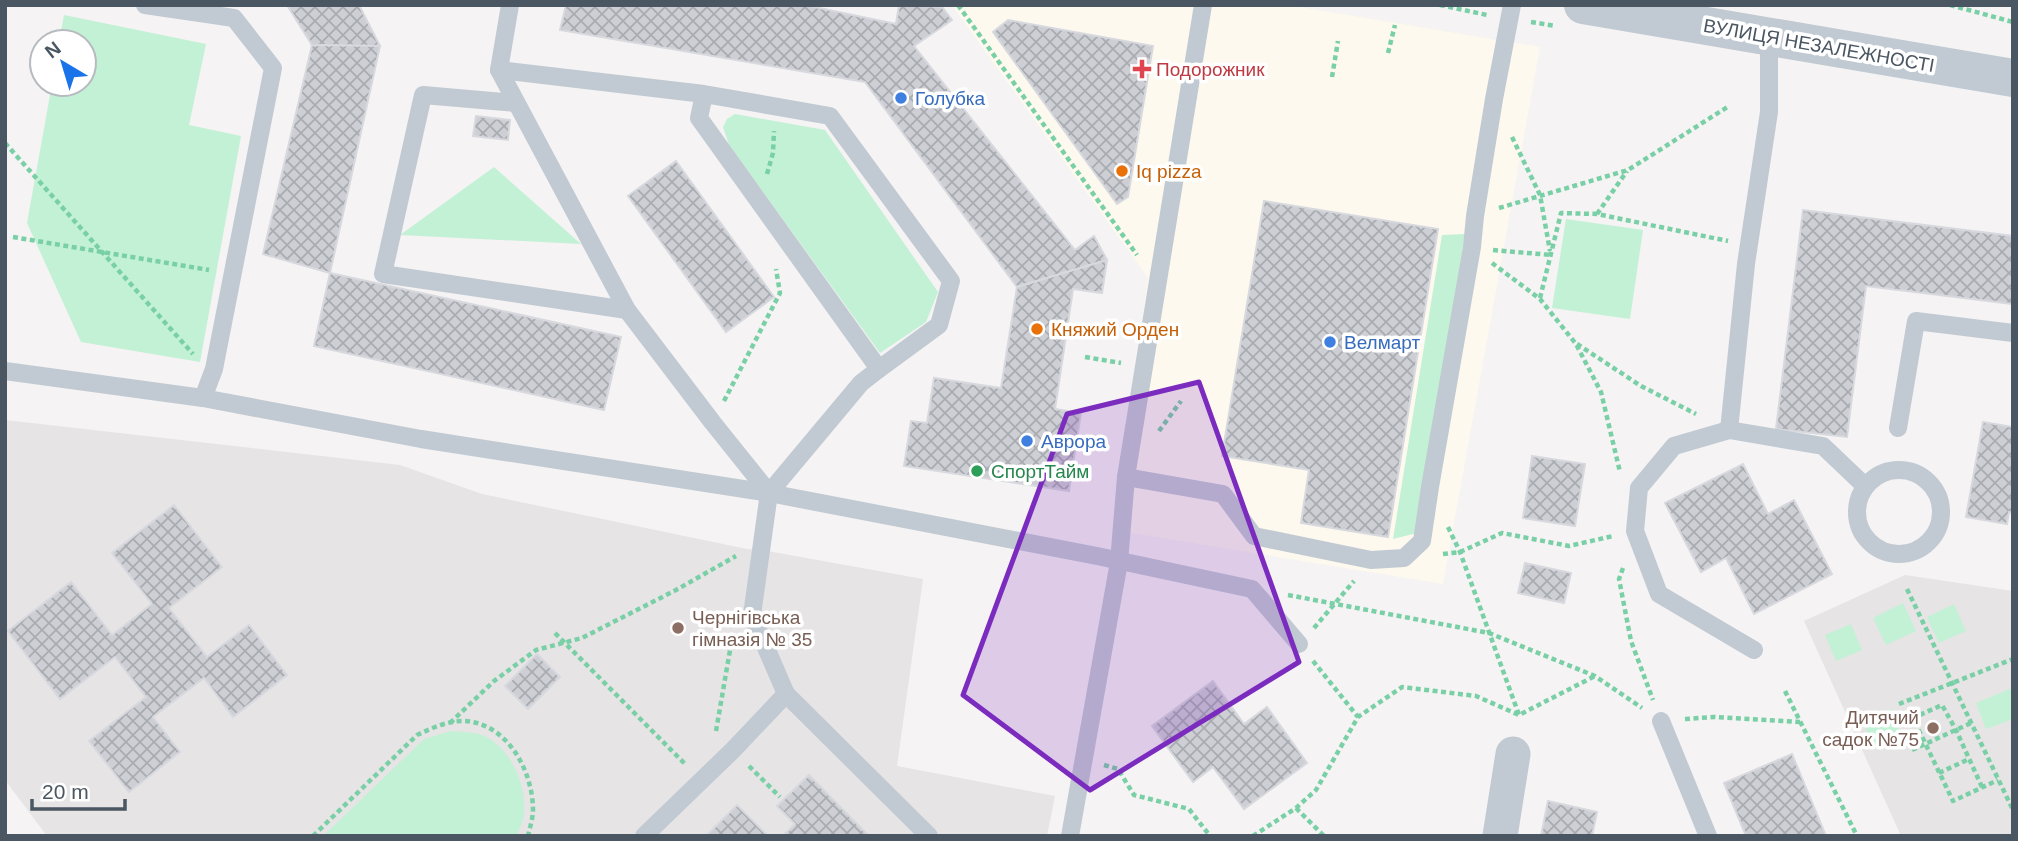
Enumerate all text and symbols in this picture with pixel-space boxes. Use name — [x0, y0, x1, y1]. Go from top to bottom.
street label: ВУЛИЦЯ НЕЗАЛЕЖНОСТІ — [1702, 15, 1936, 76]
north arrow — [28, 28, 98, 98]
text: N — [41, 37, 65, 62]
place label: Подорожник — [1156, 59, 1265, 80]
marker: Подорожник — [1134, 61, 1150, 77]
place label: Голубка — [915, 88, 986, 109]
marker: Голубка — [893, 90, 909, 106]
place label: Iq pizza — [1136, 161, 1202, 182]
marker: Iq pizza — [1114, 163, 1130, 179]
place label: Княжий Орден — [1051, 319, 1179, 340]
marker: Княжий Орден — [1029, 321, 1045, 337]
place label: Велмарт — [1344, 332, 1420, 353]
marker: Велмарт — [1322, 334, 1338, 350]
place label: Аврора — [1041, 431, 1106, 452]
marker: Аврора — [1019, 433, 1035, 449]
place label: СпортТайм — [991, 461, 1089, 482]
marker: СпортТайм — [969, 463, 985, 479]
place label: Чернігівська гімназія № 35 — [692, 607, 812, 650]
marker: Чернігівська гімназія № 35 — [670, 620, 686, 636]
place label: Дитячий садок №75 — [1822, 707, 1919, 750]
marker: Дитячий садок №75 — [1925, 720, 1941, 736]
scale bar — [32, 768, 124, 812]
text: 20 m — [42, 780, 89, 803]

